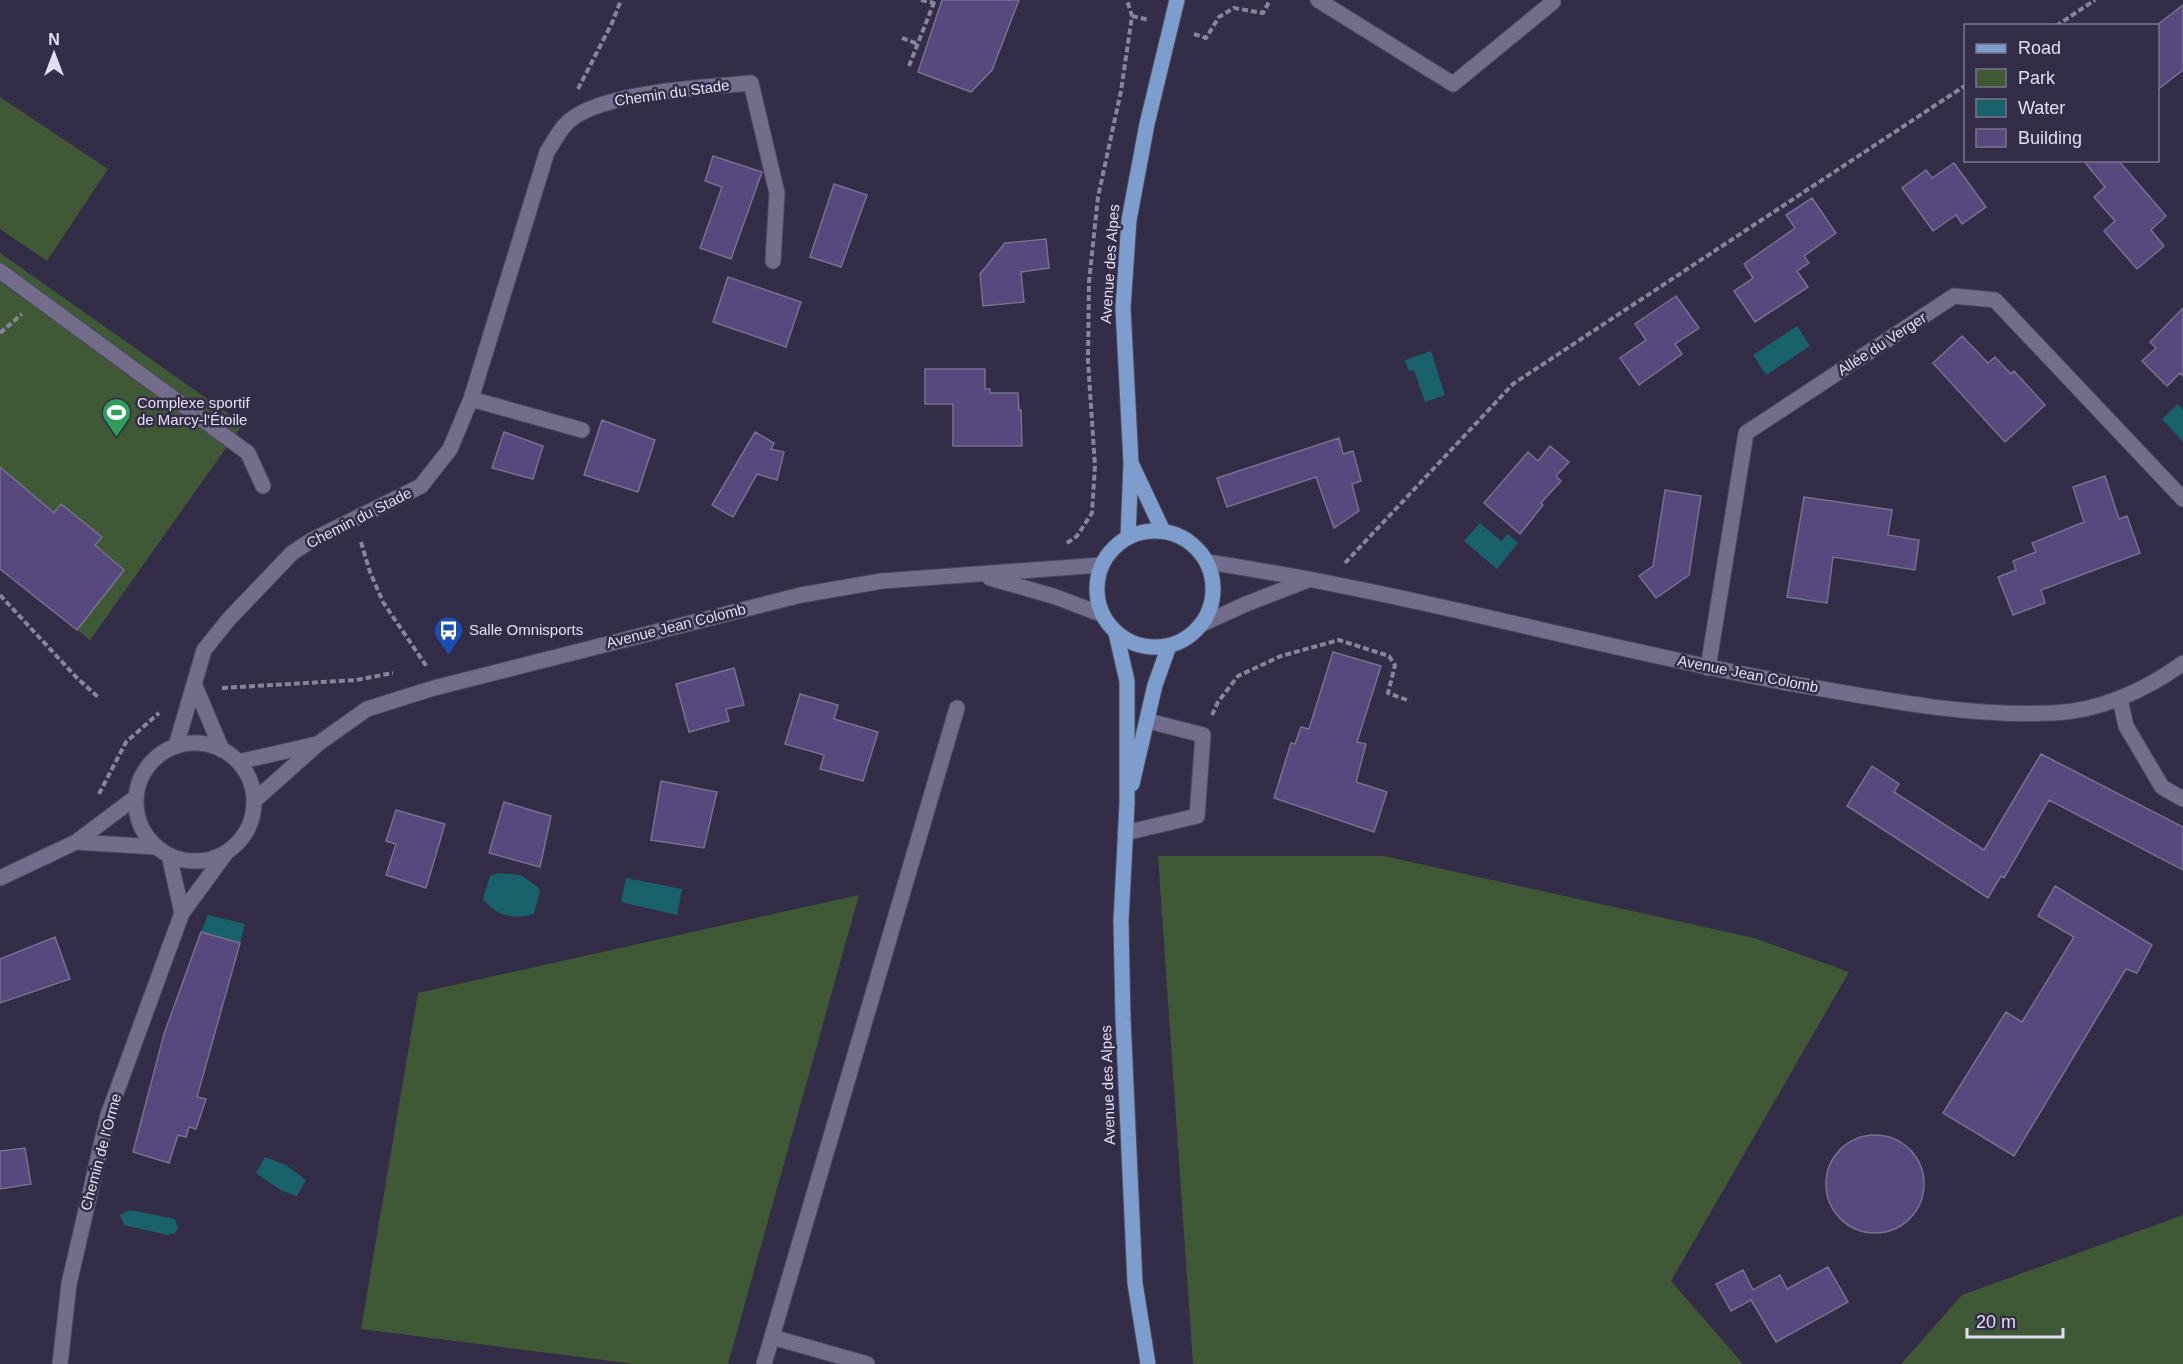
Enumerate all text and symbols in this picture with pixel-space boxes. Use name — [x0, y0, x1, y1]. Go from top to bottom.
north arrow — [24, 24, 84, 84]
legend — [1964, 24, 2159, 162]
text: N — [48, 31, 60, 48]
text: Road — [2018, 38, 2061, 58]
text: Park — [2018, 68, 2056, 88]
street label: Chemin du Stade — [613, 76, 731, 109]
text: Water — [2018, 98, 2065, 118]
text: Building — [2018, 128, 2082, 148]
street label: Avenue des Alpes — [1097, 204, 1122, 324]
street label: Allée du Verger — [1834, 309, 1929, 379]
place label: Complexe sportif de Marcy-l'Étoile — [137, 394, 250, 428]
sports icon: Complexe sportif de Marcy-l'Étoile — [100, 396, 132, 438]
street label: Chemin du Stade — [303, 484, 414, 551]
street label: Avenue Jean Colomb — [604, 600, 747, 651]
bus stop icon: Salle Omnisports — [432, 614, 464, 656]
place label: Salle Omnisports — [469, 621, 583, 638]
street label: Avenue Jean Colomb — [1676, 652, 1820, 696]
street label: Avenue des Alpes — [1097, 1025, 1118, 1145]
street label: Chemin de l'Orme — [77, 1092, 124, 1212]
scale bar — [1967, 1301, 2063, 1339]
text: 20 m — [1976, 1312, 2016, 1332]

